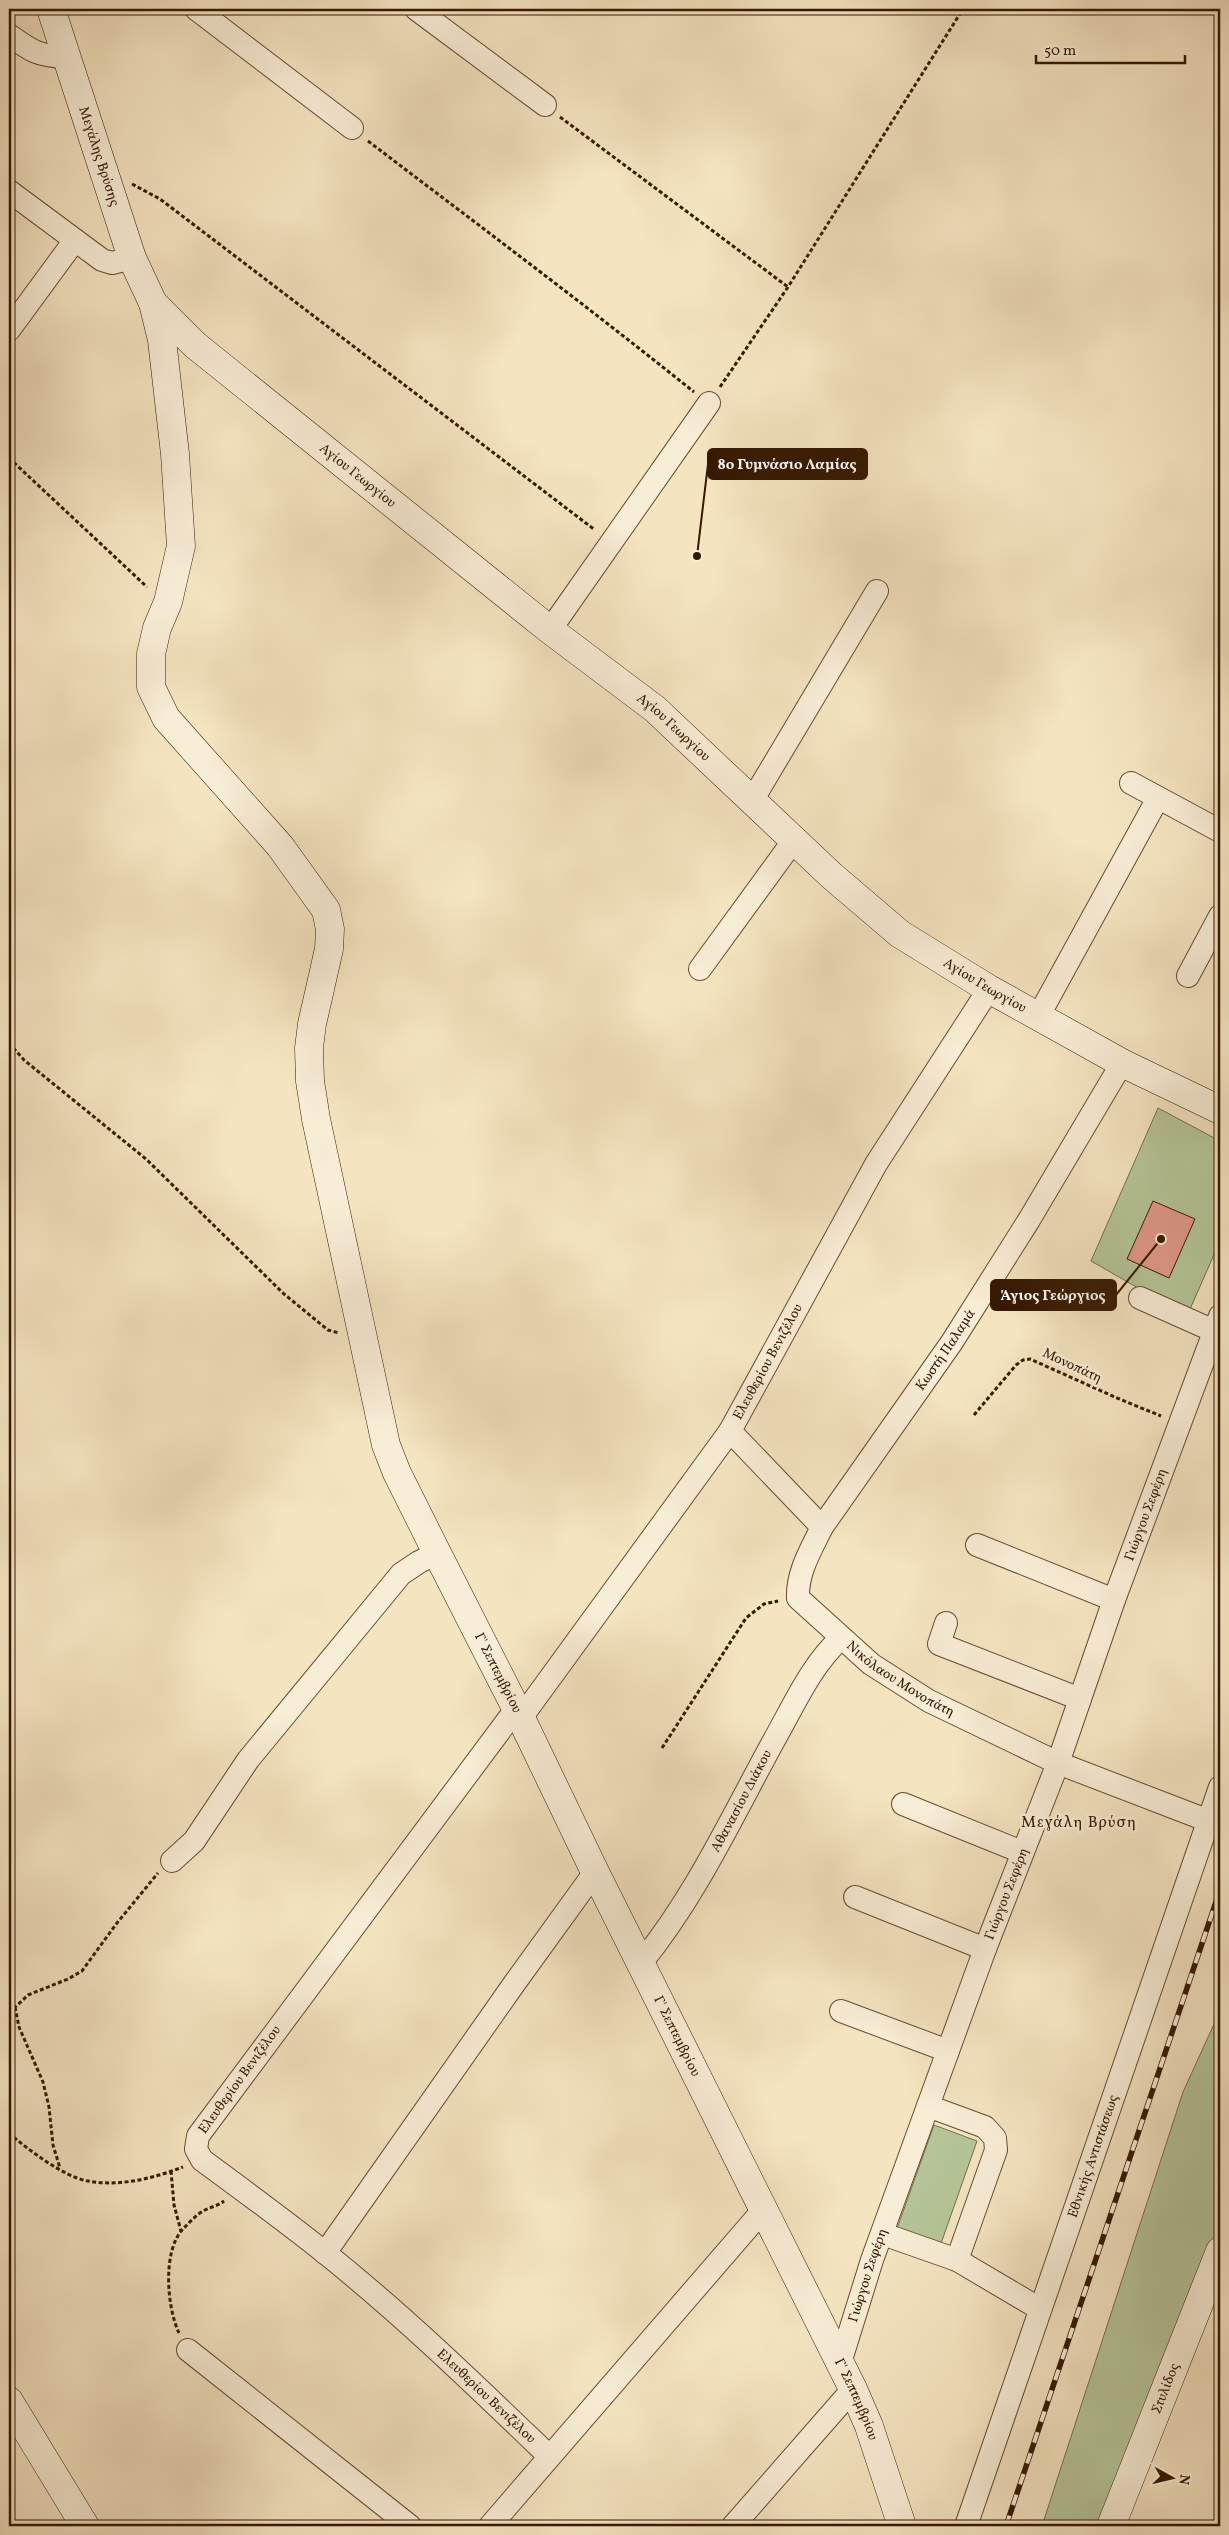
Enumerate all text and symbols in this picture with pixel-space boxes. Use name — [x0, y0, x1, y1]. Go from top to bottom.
scale bar — [1036, 32, 1185, 64]
text: 50 m — [1044, 41, 1076, 62]
street label: Μεγάλης Βρύσης — [74, 104, 124, 209]
street label: Αγίου Γεωργίου — [315, 439, 400, 512]
callout: 8ο Γυμνάσιο Λαμίας — [708, 449, 867, 479]
text: 8ο Γυμνάσιο Λαμίας — [718, 455, 856, 476]
street label: Αγίου Γεωργίου — [633, 689, 715, 766]
street label: Αγίου Γεωργίου — [940, 954, 1030, 1018]
callout: Άγιος Γεώργιος — [991, 1280, 1116, 1310]
text: Άγιος Γεώργιος — [1000, 1286, 1106, 1307]
street label: Ελευθερίου Βενιζέλου — [728, 1300, 807, 1423]
street label: Κωστή Παλαμά — [911, 1305, 980, 1394]
street label: Μονοπάτη — [1039, 1344, 1105, 1388]
street label: Γιώργου Σεφέρη — [1120, 1466, 1172, 1564]
street label: Γ' Σεπτεμβρίου — [470, 1629, 527, 1717]
street label: Νικόλαου Μονοπάτη — [842, 1637, 958, 1721]
street label: Αθανασίου Διάκου — [706, 1746, 777, 1856]
district label: Μεγάλη Βρύση — [1021, 1812, 1137, 1834]
street label: Γιώργου Σεφέρη — [980, 1845, 1033, 1943]
street label: Γ' Σεπτεμβρίου — [649, 1993, 705, 2080]
street label: Ελευθερίου Βενιζέλου — [194, 2022, 286, 2138]
street label: Εθνικής Αντιστάσεως — [1063, 2092, 1123, 2220]
street label: Γιώργου Σεφέρη — [844, 2226, 892, 2325]
street label: Ελευθερίου Βενιζέλου — [433, 2345, 540, 2448]
street label: Γ' Σεπτεμβρίου — [830, 2355, 883, 2443]
street label: Στυλίδος — [1147, 2360, 1184, 2417]
north arrow — [1146, 2452, 1196, 2502]
text: N — [1173, 2473, 1194, 2486]

